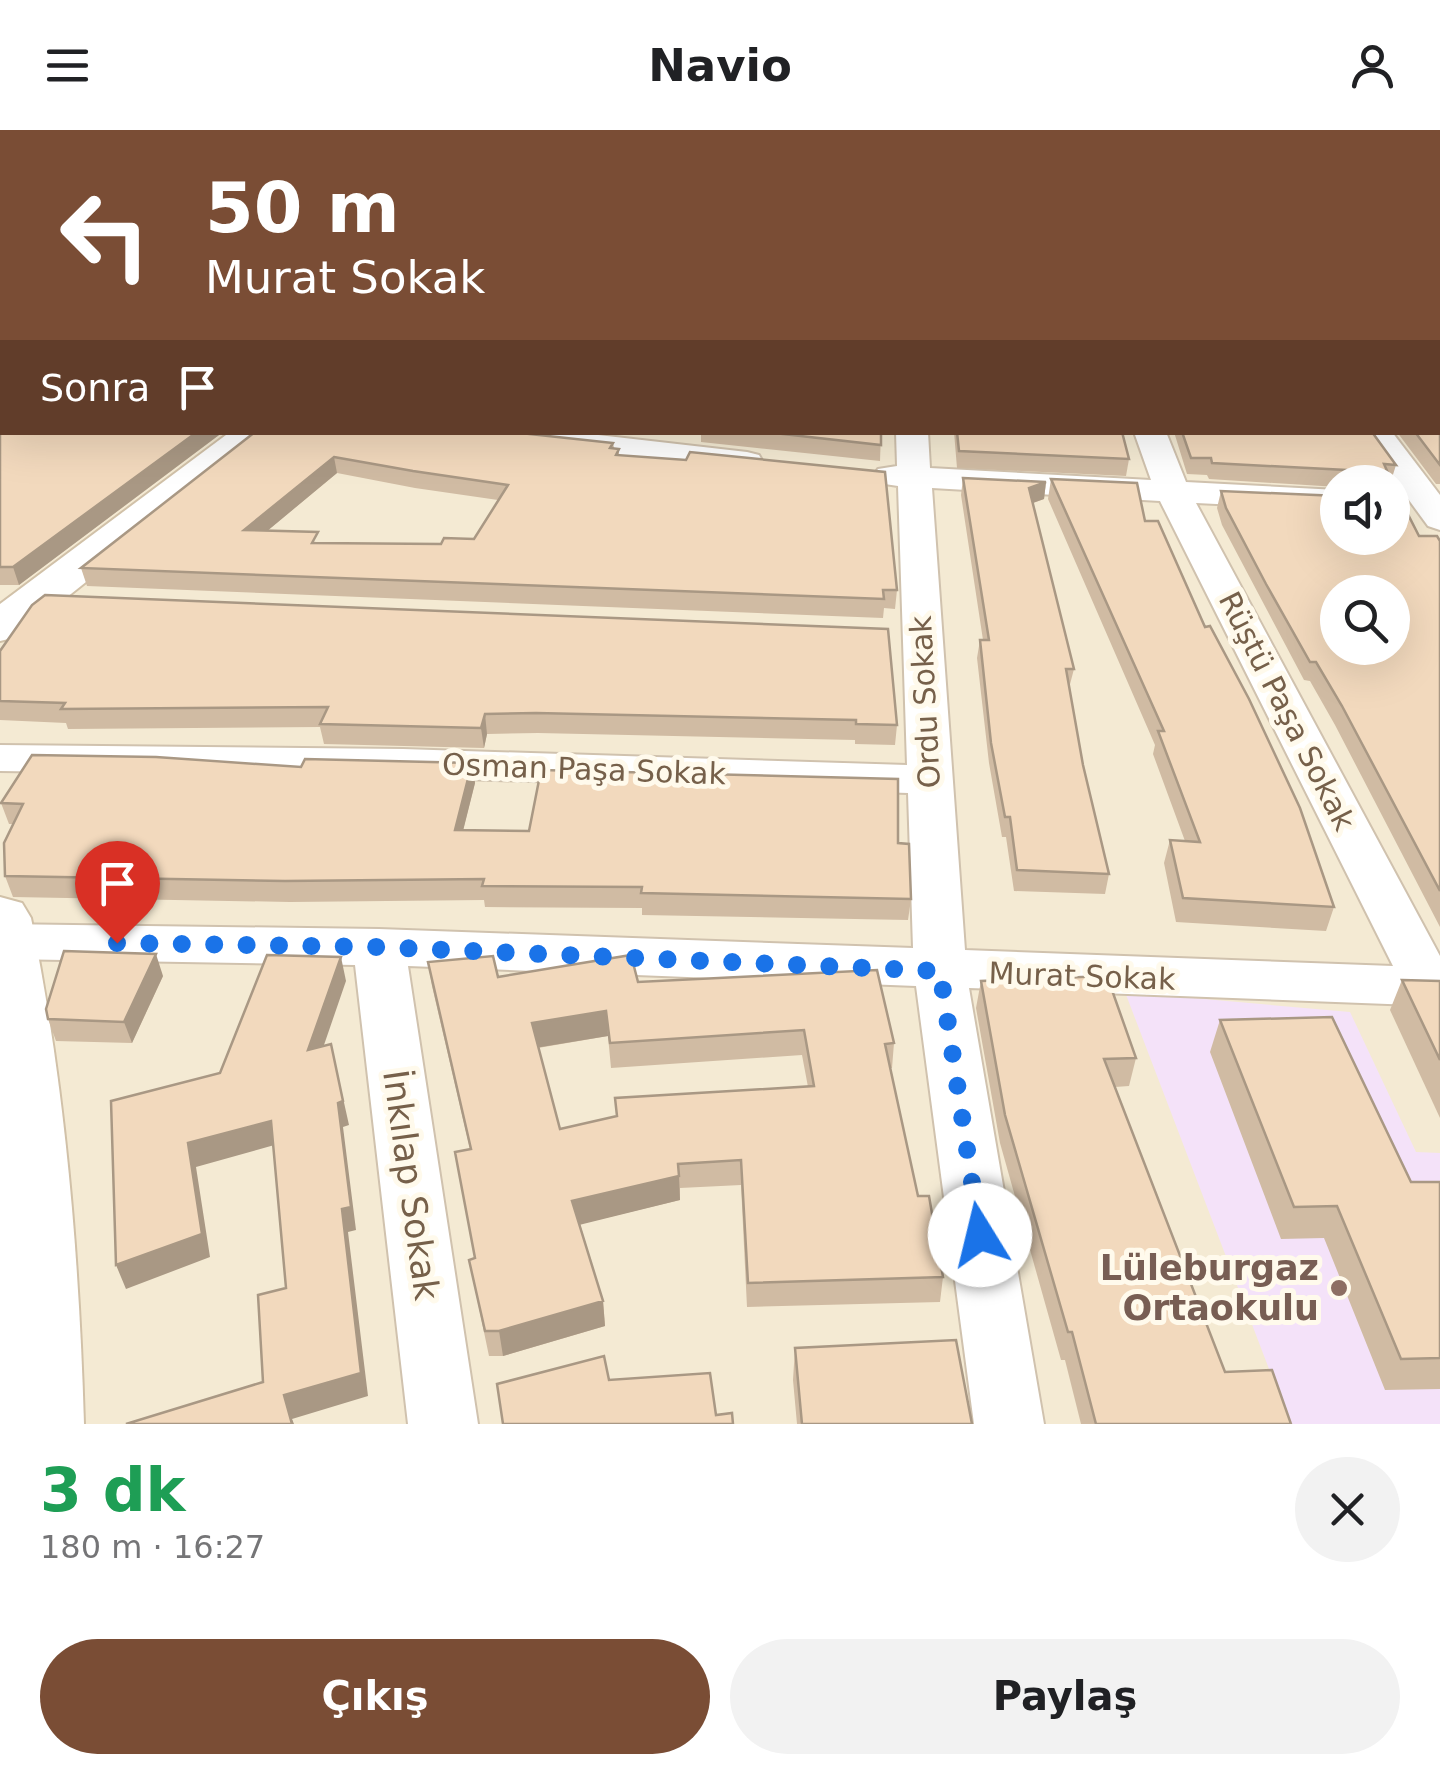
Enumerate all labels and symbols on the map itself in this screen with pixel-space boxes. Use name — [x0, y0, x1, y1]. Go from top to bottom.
street label: Rüştü Paşa Sokak — [1212, 586, 1363, 837]
street label: Ordu Sokak — [903, 614, 947, 789]
street label: Osman Paşa Sokak — [441, 747, 727, 791]
pin — [75, 841, 160, 944]
street label: Murat Sokak — [988, 955, 1177, 997]
street label: İnkılap Sokak — [375, 1067, 448, 1303]
position arrow — [928, 1183, 1032, 1287]
place label: Lüleburgaz Ortaokulu — [1100, 1248, 1319, 1328]
marker: Lüleburgaz Ortaokulu — [1328, 1277, 1350, 1299]

